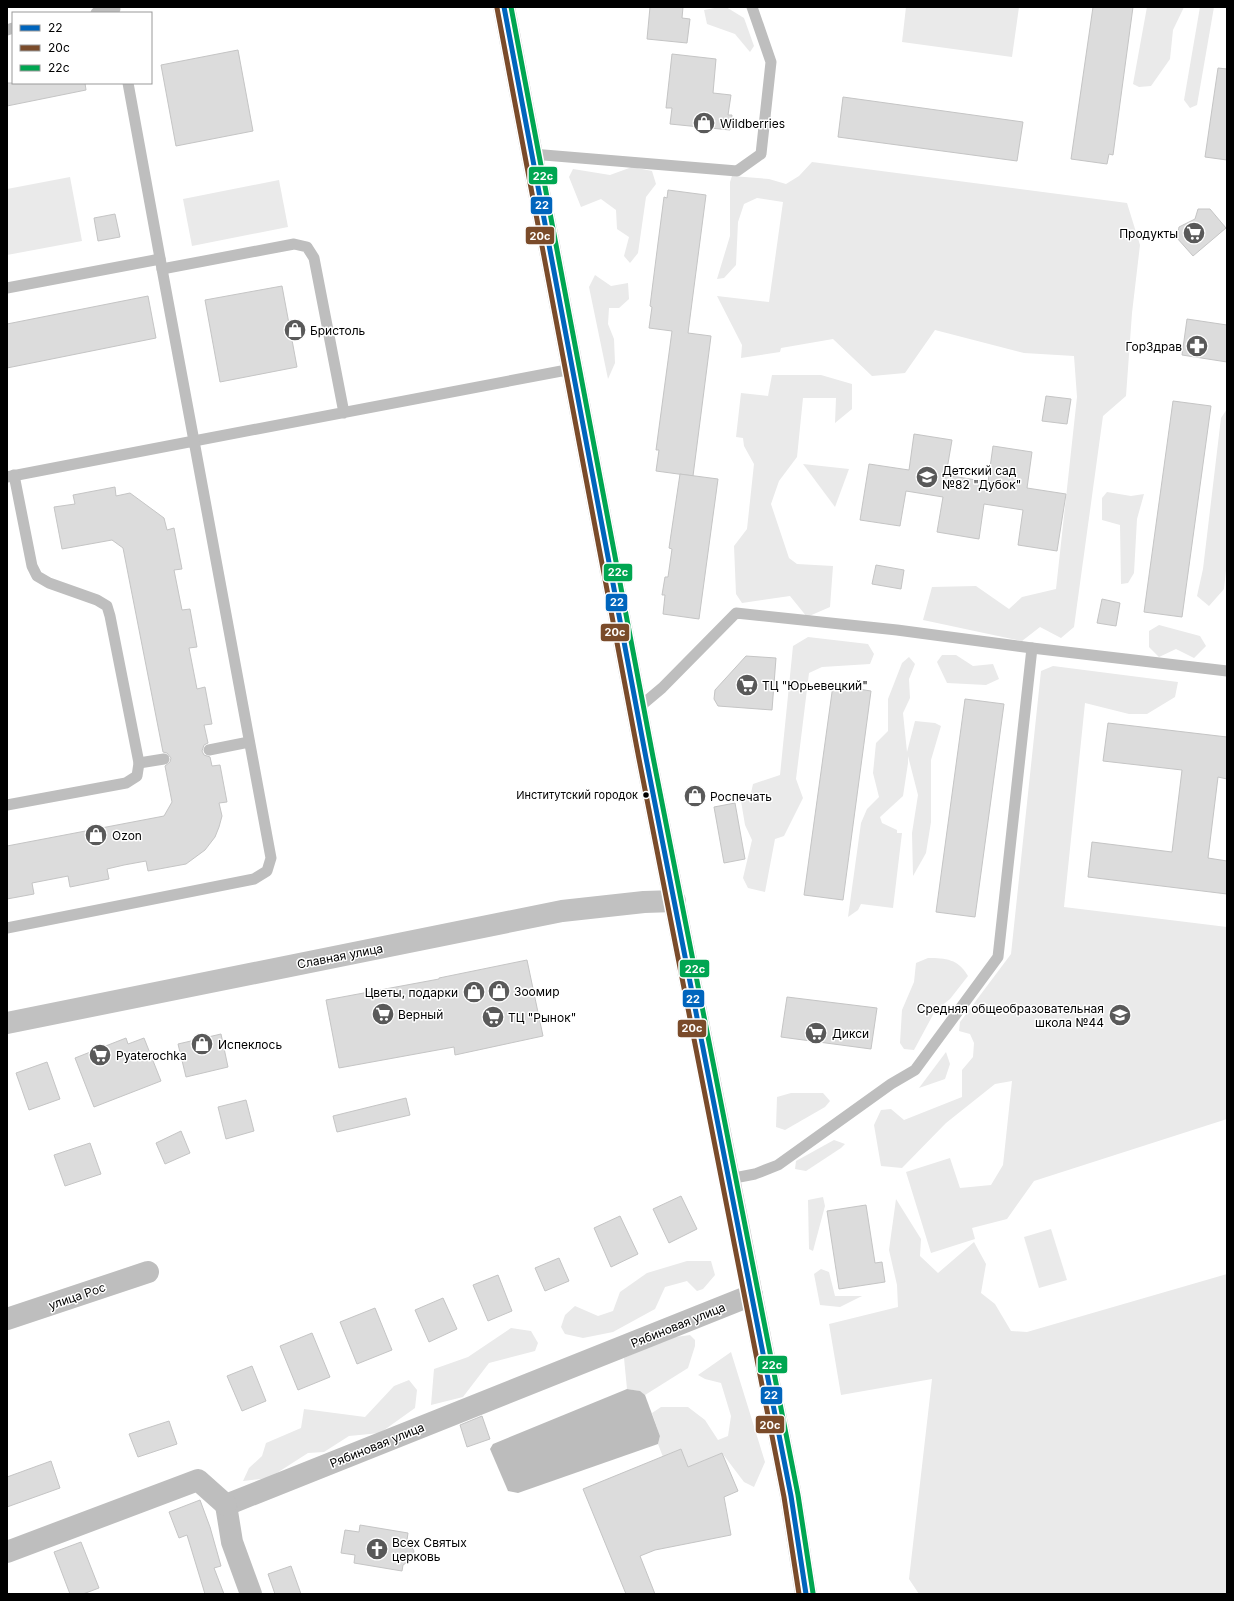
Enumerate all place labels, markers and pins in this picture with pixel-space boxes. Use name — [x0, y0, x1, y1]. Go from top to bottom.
shop icon: Wildberries — [691, 110, 717, 136]
place label: Wildberries — [720, 116, 785, 131]
supermarket icon: Продукты — [1181, 220, 1207, 246]
place label: Продукты — [1119, 226, 1178, 241]
shop icon: Бристоль — [282, 317, 308, 343]
place label: Бристоль — [310, 323, 366, 338]
pharmacy icon: ГорЗдрав — [1184, 333, 1210, 359]
place label: ГорЗдрав — [1126, 339, 1182, 354]
place label: Детский сад №82 "Дубок" — [942, 463, 1021, 492]
school or university icon: Детский сад №82 "Дубок" — [914, 464, 940, 490]
supermarket icon: ТЦ "Юрьевецкий" — [734, 672, 760, 698]
place label: ТЦ "Юрьевецкий" — [762, 678, 868, 693]
shop icon: Роспечать — [682, 783, 708, 809]
place label: Институтский городок — [516, 788, 638, 802]
place label: Роспечать — [710, 789, 772, 804]
marker: Институтский городок — [641, 790, 651, 800]
shop icon: Ozon — [83, 822, 109, 848]
place label: Ozon — [112, 828, 142, 843]
shop icon: Зоомир — [486, 978, 512, 1004]
shop icon: Цветы, подарки — [461, 979, 487, 1005]
place label: Зоомир — [514, 984, 560, 999]
place label: Цветы, подарки — [365, 985, 458, 1000]
supermarket icon: Верный — [370, 1001, 396, 1027]
place label: Средняя общеобразовательная школа №44 — [917, 1001, 1104, 1030]
school or university icon: Средняя общеобразовательная школа №44 — [1107, 1002, 1133, 1028]
supermarket icon: ТЦ "Рынок" — [480, 1004, 506, 1030]
place label: Верный — [398, 1007, 443, 1022]
place label: ТЦ "Рынок" — [508, 1010, 576, 1025]
supermarket icon: Дикси — [803, 1020, 829, 1046]
place label: Дикси — [832, 1026, 869, 1041]
shop icon: Испеклось — [189, 1031, 215, 1057]
place label: Испеклось — [218, 1037, 282, 1052]
supermarket icon: Pyaterochka — [87, 1042, 113, 1068]
place label: Pyaterochka — [116, 1048, 187, 1063]
place label: Всех Святых церковь — [392, 1535, 467, 1564]
church icon: Всех Святых церковь — [364, 1536, 390, 1562]

